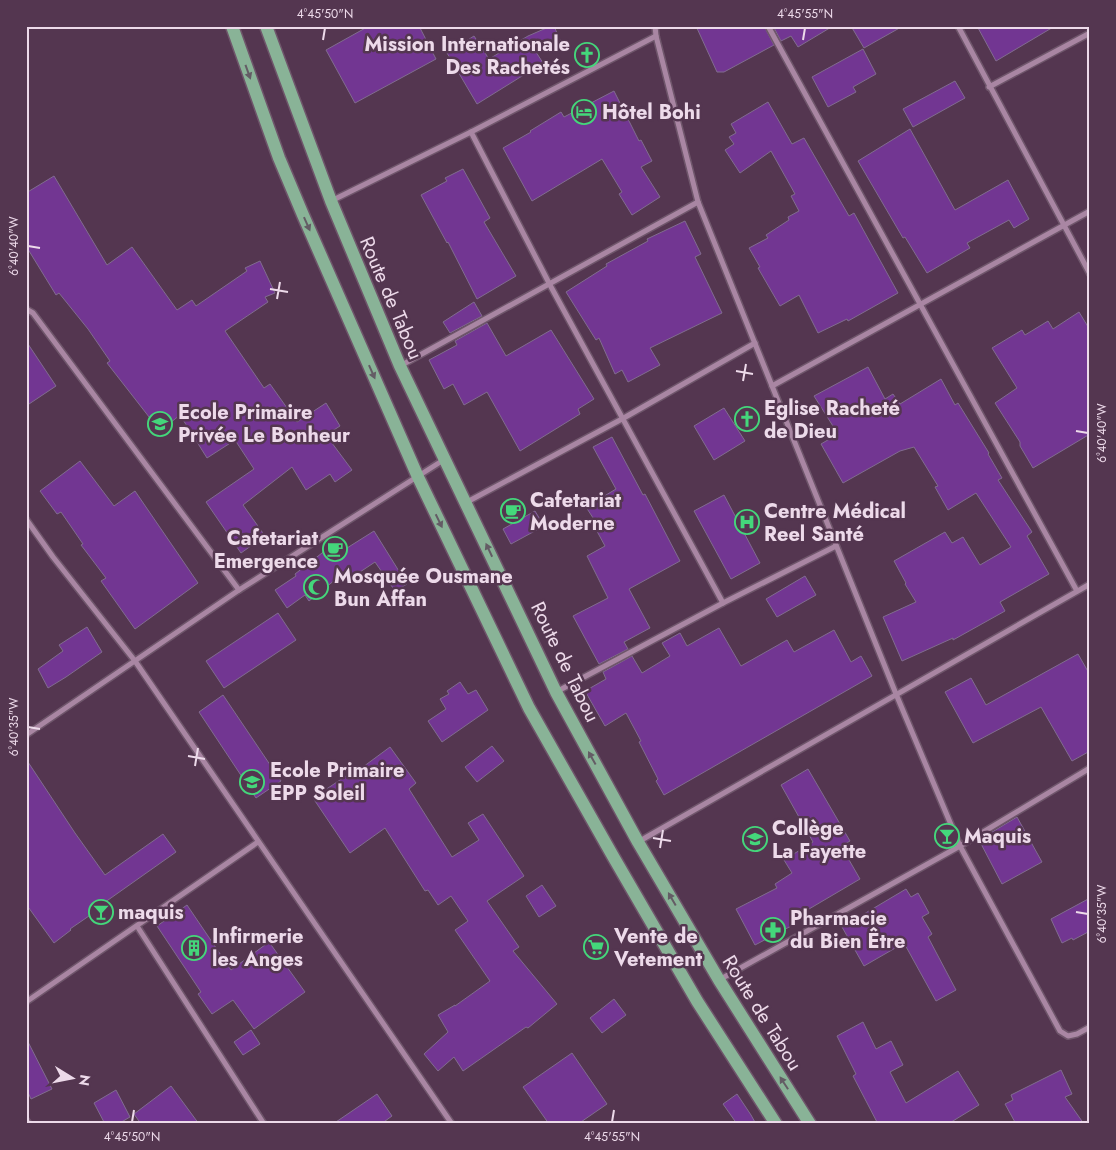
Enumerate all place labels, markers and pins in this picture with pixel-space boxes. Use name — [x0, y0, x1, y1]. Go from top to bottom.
place label: Mission Internationale Des Rachetés — [365, 30, 570, 82]
church icon: Mission Internationale Des Rachetés — [574, 42, 600, 68]
place label: Hôtel Bohi — [602, 98, 701, 127]
hotel icon: Hôtel Bohi — [571, 99, 597, 125]
place label: Eglise Racheté de Dieu — [764, 394, 900, 446]
place label: Ecole Primaire Privée Le Bonheur — [178, 398, 351, 450]
church icon: Eglise Racheté de Dieu — [734, 406, 760, 432]
school or university icon: Ecole Primaire Privée Le Bonheur — [147, 411, 173, 437]
place label: Cafetariat Moderne — [530, 486, 622, 538]
place label: Centre Médical Reel Santé — [764, 497, 906, 549]
cafe icon: Cafetariat Moderne — [500, 498, 526, 524]
hospital icon: Centre Médical Reel Santé — [734, 509, 760, 535]
place label: Cafetariat Emergence — [214, 524, 319, 576]
cafe icon: Cafetariat Emergence — [322, 536, 348, 562]
place label: Mosquée Ousmane Bun Affan — [334, 562, 513, 614]
mosque icon: Mosquée Ousmane Bun Affan — [303, 574, 329, 600]
place label: Ecole Primaire EPP Soleil — [270, 756, 404, 808]
school or university icon: Ecole Primaire EPP Soleil — [239, 769, 265, 795]
place label: Collège La Fayette — [772, 814, 866, 866]
place label: Maquis — [964, 822, 1031, 851]
bar icon: Maquis — [934, 823, 960, 849]
school or university icon: Collège La Fayette — [742, 826, 768, 852]
place label: maquis — [118, 898, 184, 927]
bar icon: maquis — [88, 899, 114, 925]
place label: Pharmacie du Bien Être — [790, 904, 905, 956]
pharmacy icon: Pharmacie du Bien Être — [760, 917, 786, 943]
place label: Infirmerie les Anges — [212, 922, 304, 974]
place label: Vente de Vetement — [613, 922, 703, 974]
supermarket icon: Vente de Vetement — [583, 934, 609, 960]
building icon: Infirmerie les Anges — [181, 935, 207, 961]

